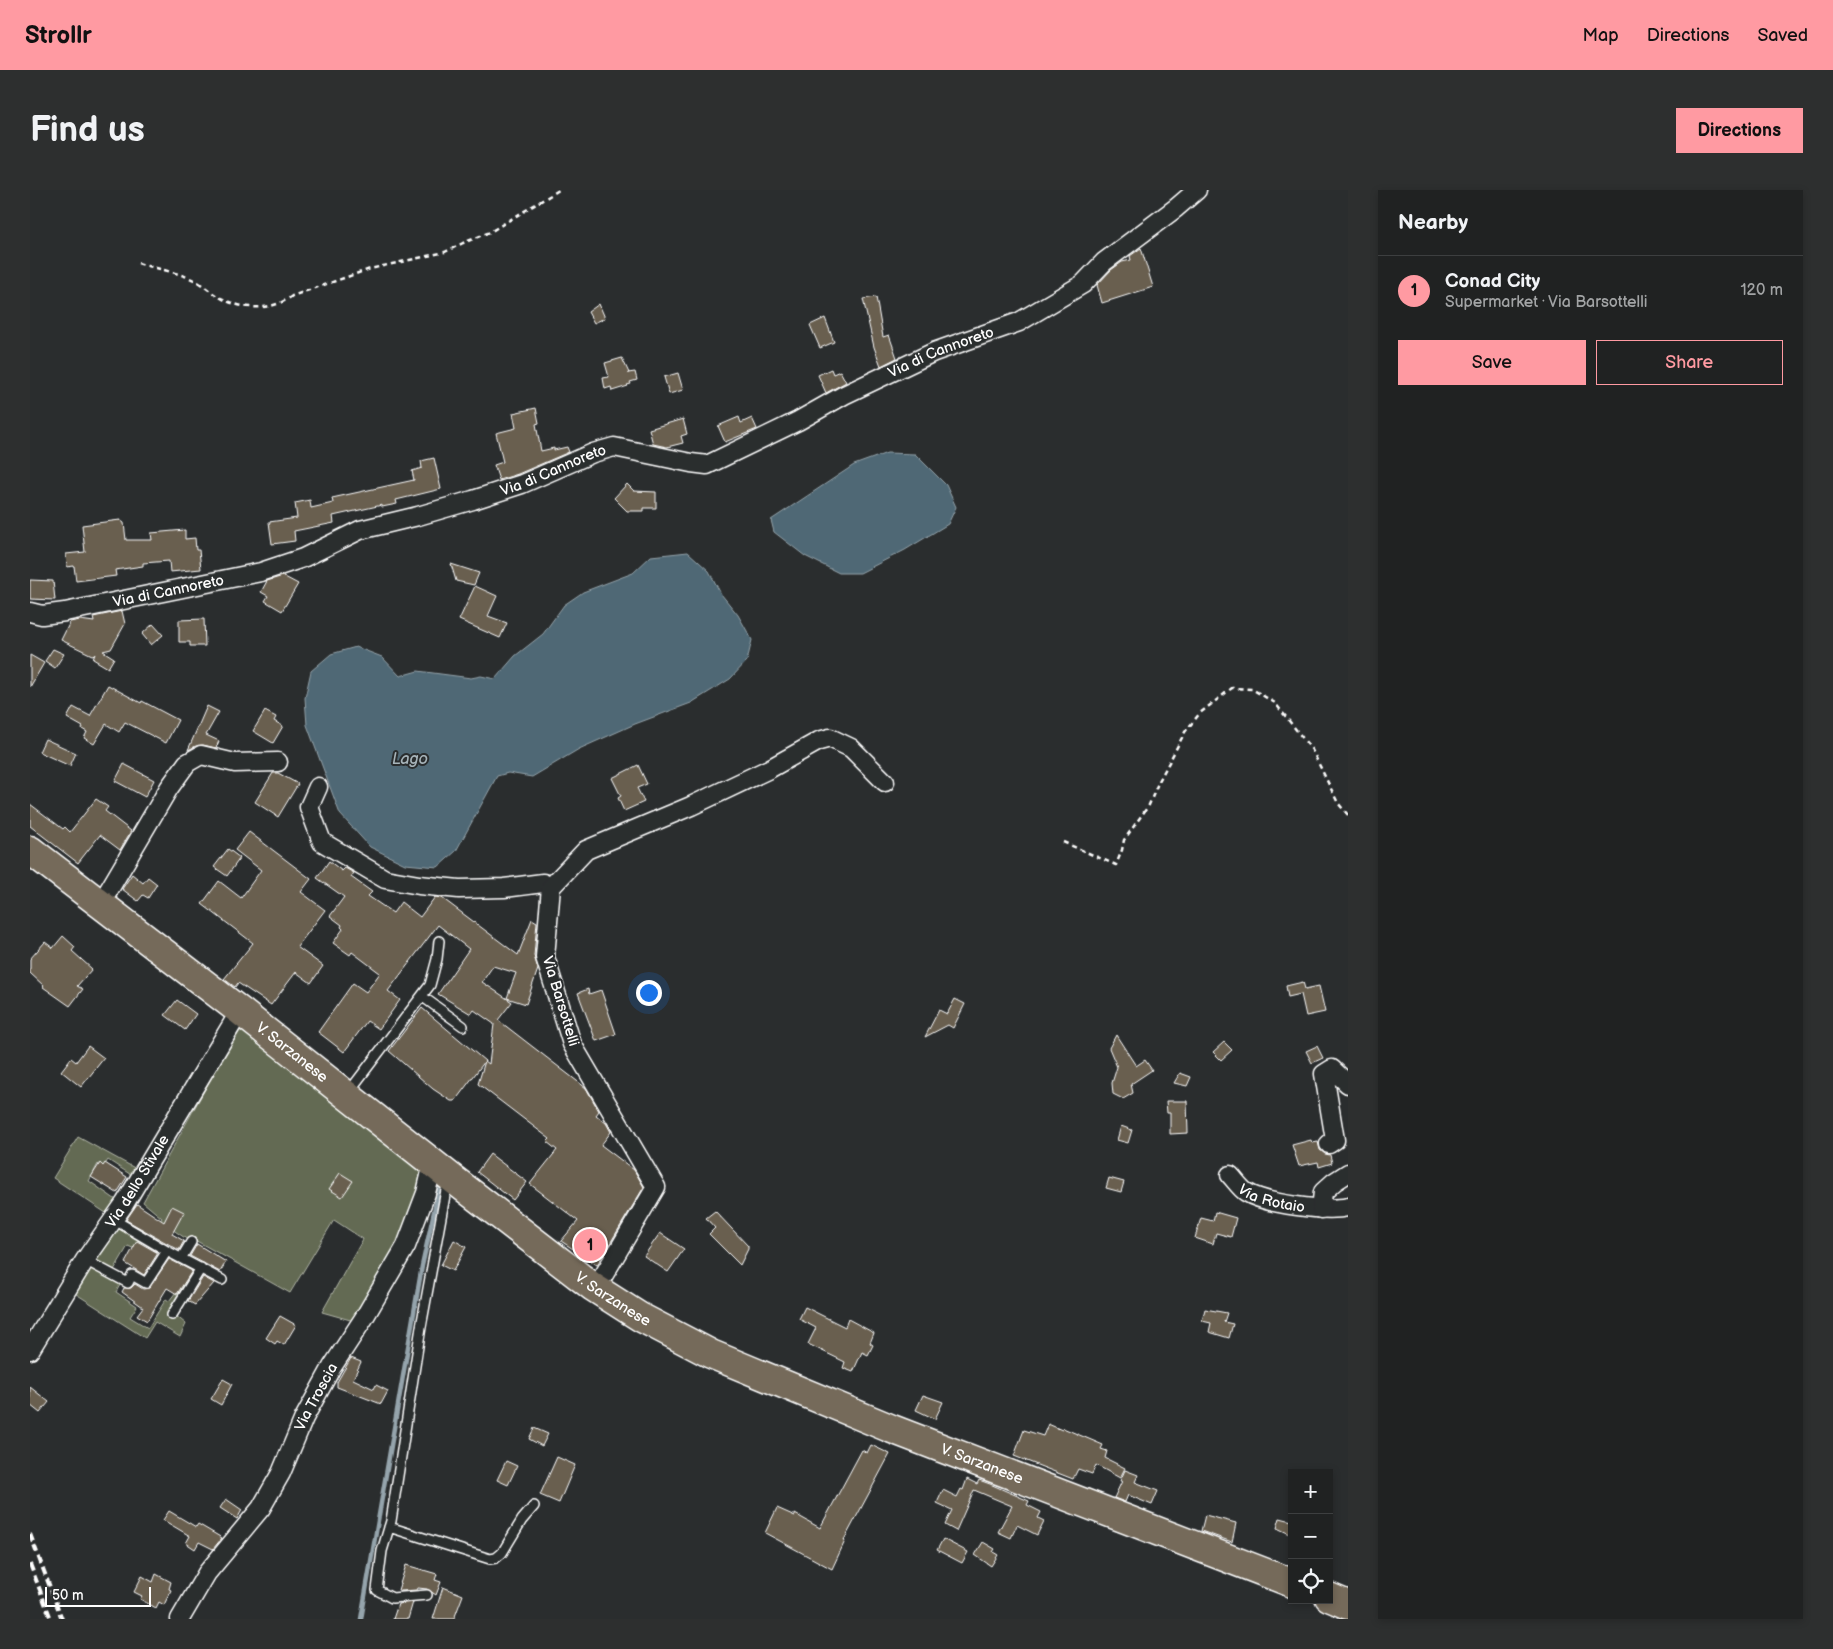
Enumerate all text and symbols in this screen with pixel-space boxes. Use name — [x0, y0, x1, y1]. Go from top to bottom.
text: Strollr — [25, 21, 92, 50]
text: Map — [1583, 25, 1619, 46]
text: Directions — [1647, 25, 1729, 46]
text: Saved — [1757, 25, 1808, 46]
button: Directions — [1676, 108, 1803, 153]
text: Find us — [30, 109, 145, 152]
text: Nearby — [1398, 210, 1468, 235]
text: Conad City — [1445, 270, 1540, 293]
text: 1 — [1411, 281, 1417, 300]
text: 120 m — [1740, 281, 1783, 300]
text: Supermarket · Via Barsottelli — [1445, 293, 1647, 312]
street label: Via di Cannoreto — [885, 323, 997, 383]
button: Save — [1398, 340, 1586, 385]
button: Share — [1596, 340, 1783, 385]
street label: Via di Cannoreto — [498, 441, 608, 500]
street label: Via di Cannoreto — [111, 571, 226, 612]
water label: Lago — [392, 750, 428, 769]
street label: Via Barsottelli — [538, 954, 583, 1048]
your location — [636, 980, 662, 1006]
street label: V. Sarzanese — [252, 1018, 332, 1087]
street label: Via dello Stivale — [101, 1131, 174, 1232]
street label: Via Rotaio — [1233, 1180, 1306, 1217]
pin: 1 — [574, 1226, 606, 1264]
street label: V. Sarzanese — [571, 1268, 654, 1331]
street label: Via Troscia — [291, 1360, 342, 1434]
street label: V. Sarzanese — [938, 1440, 1026, 1489]
map controls — [1288, 1469, 1333, 1604]
button: + — [1288, 1469, 1333, 1514]
button: − — [1288, 1514, 1333, 1559]
button: locate — [1288, 1559, 1333, 1604]
scale bar — [45, 1584, 151, 1607]
text: 50 m — [52, 1587, 84, 1604]

